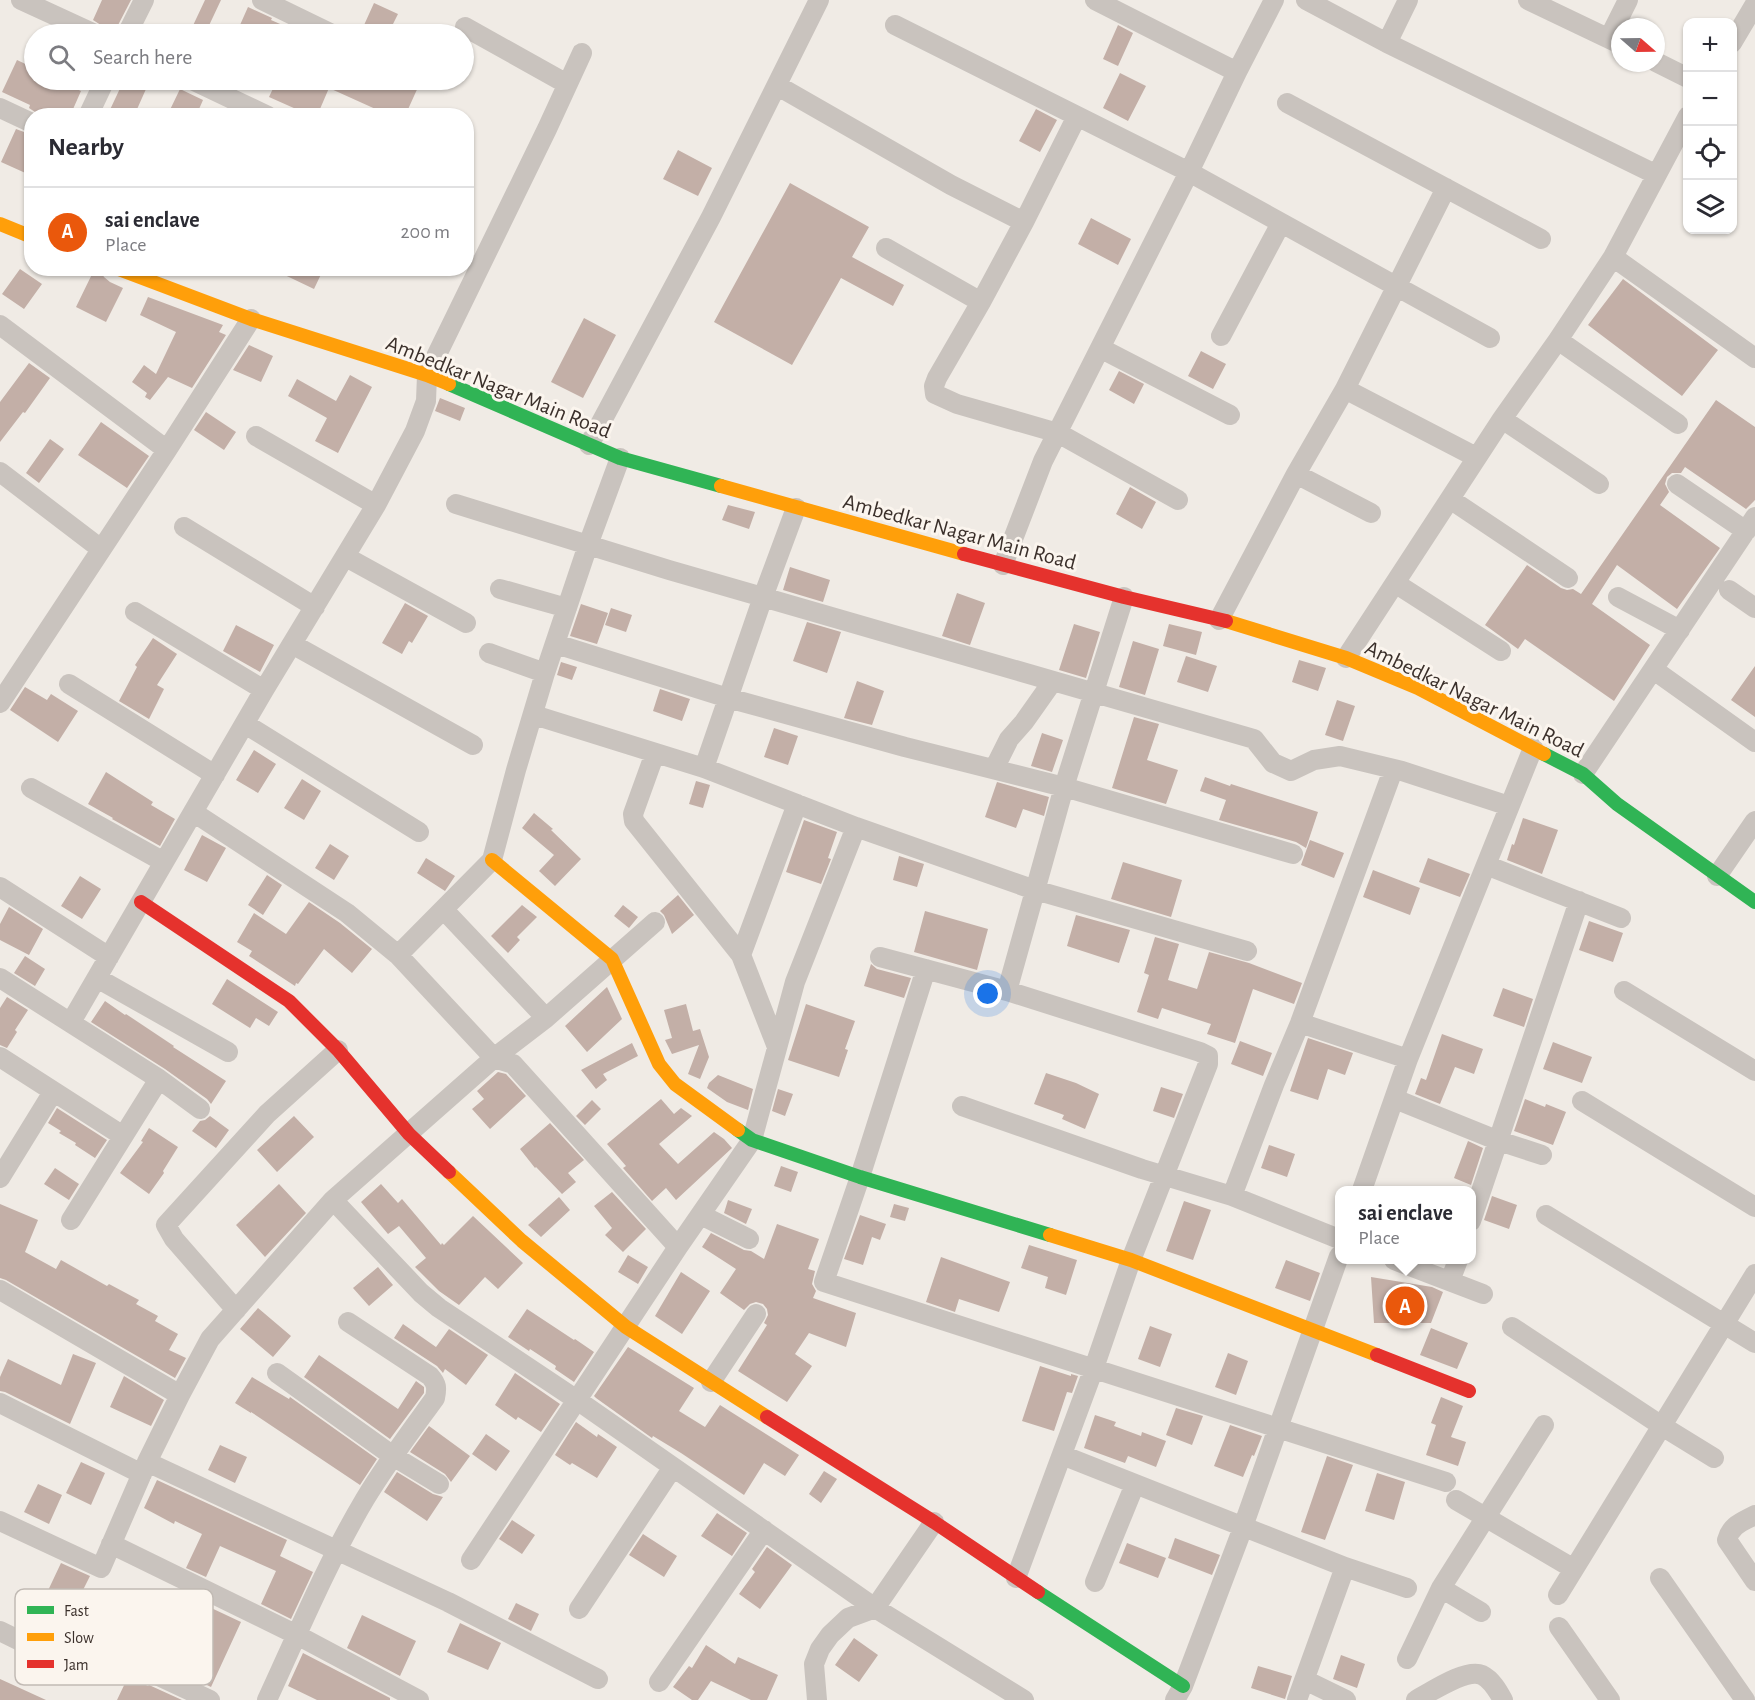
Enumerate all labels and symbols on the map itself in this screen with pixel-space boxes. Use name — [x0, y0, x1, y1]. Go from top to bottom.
north arrow — [1611, 18, 1665, 72]
street label: Ambedkar Nagar Main Road — [383, 332, 614, 442]
street label: Ambedkar Nagar Main Road — [841, 490, 1079, 574]
street label: Ambedkar Nagar Main Road — [1362, 636, 1587, 761]
your location — [973, 979, 1002, 1008]
pin: A — [1386, 1284, 1424, 1328]
legend — [15, 1589, 213, 1685]
text: Fast — [64, 1603, 89, 1619]
text: Slow — [64, 1630, 94, 1646]
text: Jam — [64, 1657, 89, 1673]

